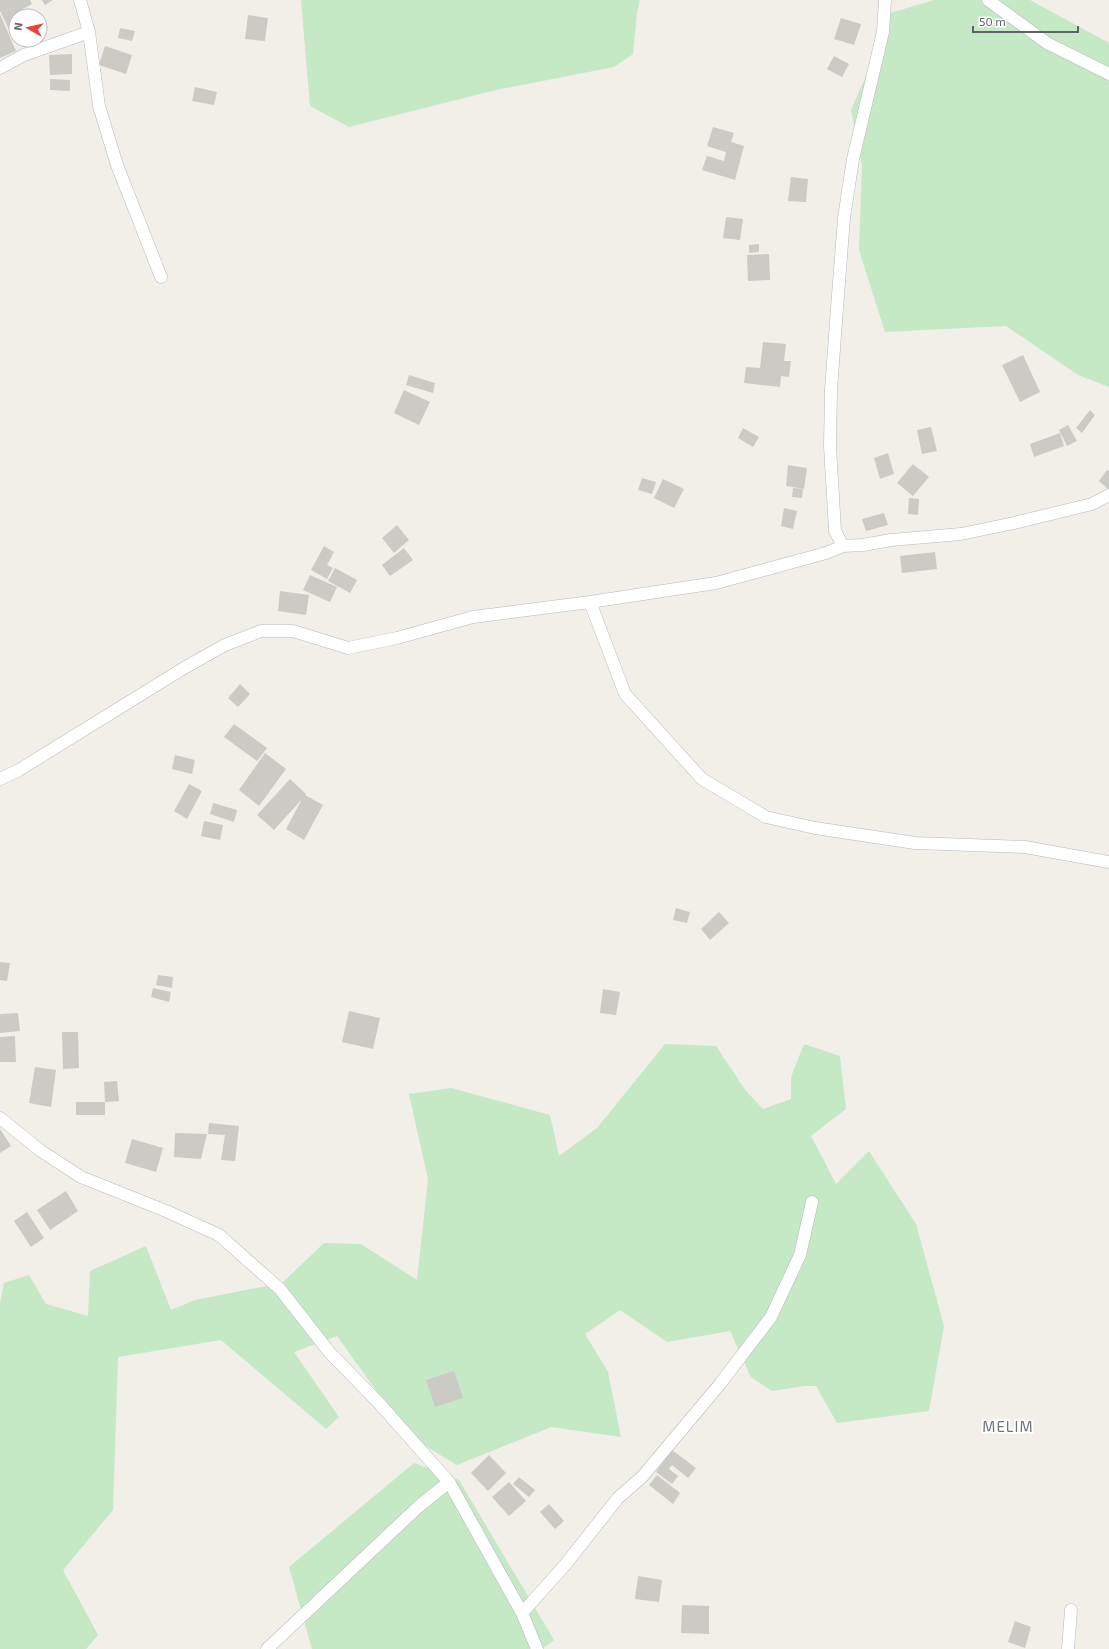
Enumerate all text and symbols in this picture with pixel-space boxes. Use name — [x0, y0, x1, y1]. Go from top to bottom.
north arrow — [8, 8, 48, 48]
scale bar — [973, 8, 1078, 34]
text: 50 m — [979, 14, 1006, 28]
text: N — [11, 22, 25, 31]
district label: MELIM — [982, 1417, 1034, 1435]

